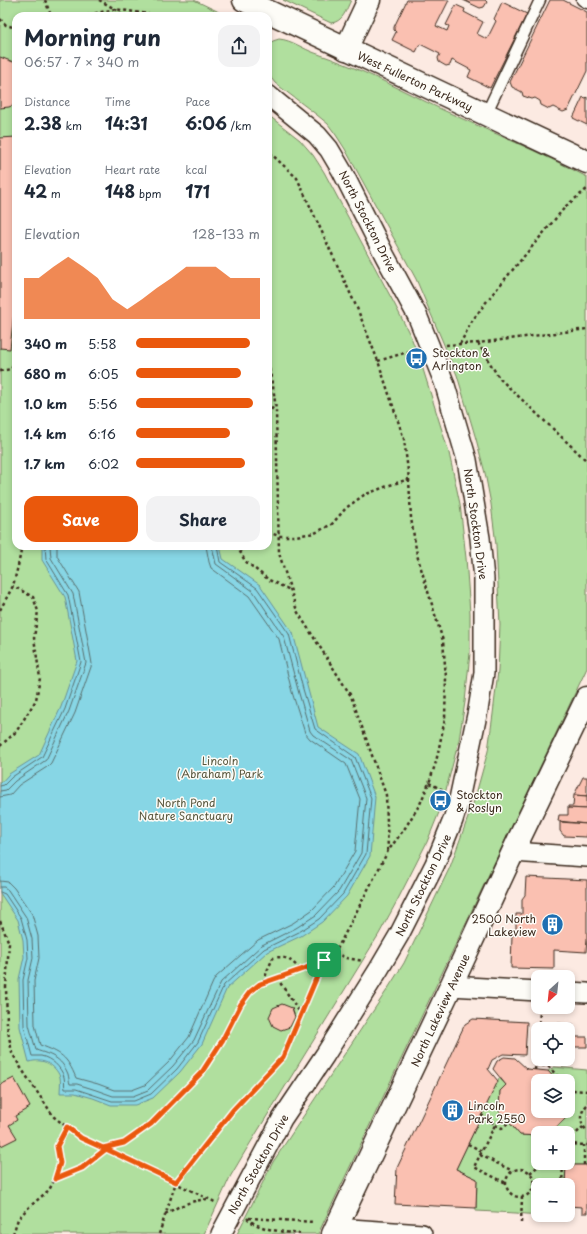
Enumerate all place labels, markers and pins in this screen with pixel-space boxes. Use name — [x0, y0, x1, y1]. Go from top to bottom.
place label: Stockton & Arlington — [432, 344, 490, 374]
bus stop icon: Stockton & Arlington — [403, 345, 429, 371]
place label: Stockton & Roslyn — [456, 786, 503, 816]
bus stop icon: Stockton & Roslyn — [428, 787, 454, 813]
place label: 2500 North Lakeview — [472, 910, 536, 940]
building icon: 2500 North Lakeview — [539, 911, 565, 937]
pin — [307, 943, 341, 977]
place label: Lincoln Park 2550 — [468, 1097, 526, 1127]
building icon: Lincoln Park 2550 — [440, 1098, 466, 1124]

